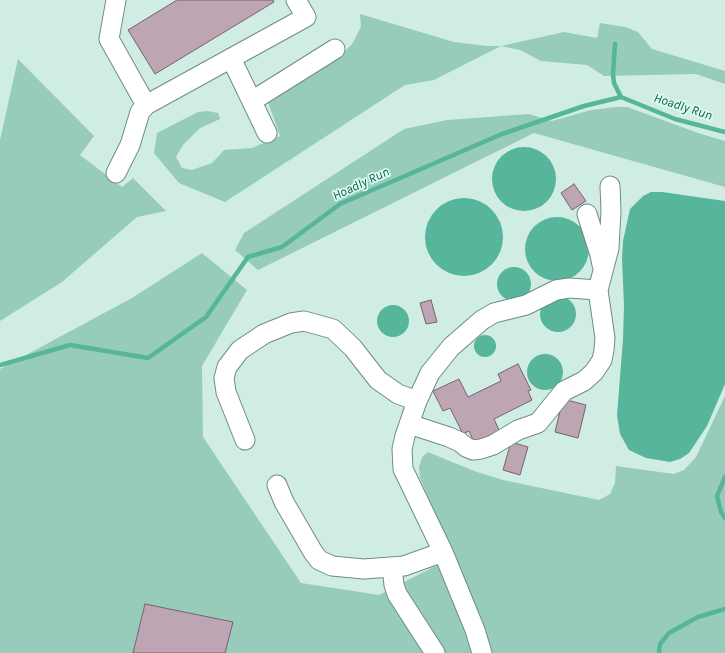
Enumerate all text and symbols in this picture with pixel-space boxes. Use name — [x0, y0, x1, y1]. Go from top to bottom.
water label: Hoadly Run — [652, 90, 714, 124]
water label: Hoadly Run — [330, 164, 392, 204]

